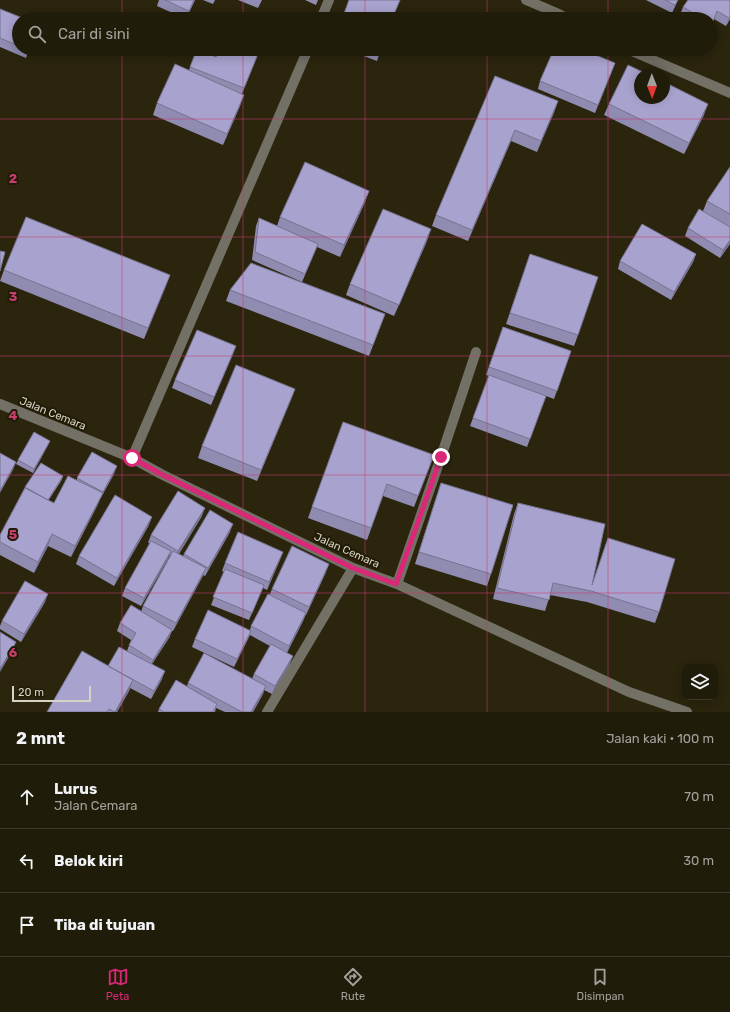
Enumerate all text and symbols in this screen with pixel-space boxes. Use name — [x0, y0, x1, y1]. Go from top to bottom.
search box — [12, 12, 718, 56]
icon: search — [26, 23, 48, 45]
text: Cari di sini — [58, 25, 130, 43]
north arrow — [634, 68, 670, 104]
text: 2 — [9, 171, 17, 186]
text: 3 — [9, 289, 18, 304]
street label: Jalan Cemara — [18, 394, 88, 433]
text: 4 — [9, 408, 18, 423]
route end — [432, 448, 450, 466]
route start — [123, 449, 141, 467]
text: 5 — [9, 527, 17, 542]
street label: Jalan Cemara — [312, 530, 382, 571]
text: 6 — [9, 645, 18, 660]
map controls — [682, 664, 718, 700]
button: layers — [682, 664, 718, 700]
scale bar — [12, 684, 91, 703]
text: 20 m — [18, 686, 44, 699]
text: 2 mnt — [16, 728, 65, 748]
text: Jalan kaki · 100 m — [606, 731, 714, 746]
text: Lurus — [54, 780, 97, 798]
icon: ahead — [16, 786, 38, 808]
text: 70 m — [684, 789, 714, 804]
text: Jalan Cemara — [54, 798, 137, 813]
icon: left — [16, 850, 38, 872]
text: Belok kiri — [54, 852, 123, 870]
text: 30 m — [683, 853, 714, 868]
icon: arrive — [16, 914, 38, 936]
text: Tiba di tujuan — [54, 916, 155, 934]
tab: Peta — [106, 966, 129, 1003]
tab: Rute — [341, 966, 365, 1003]
tab: Disimpan — [577, 966, 624, 1003]

